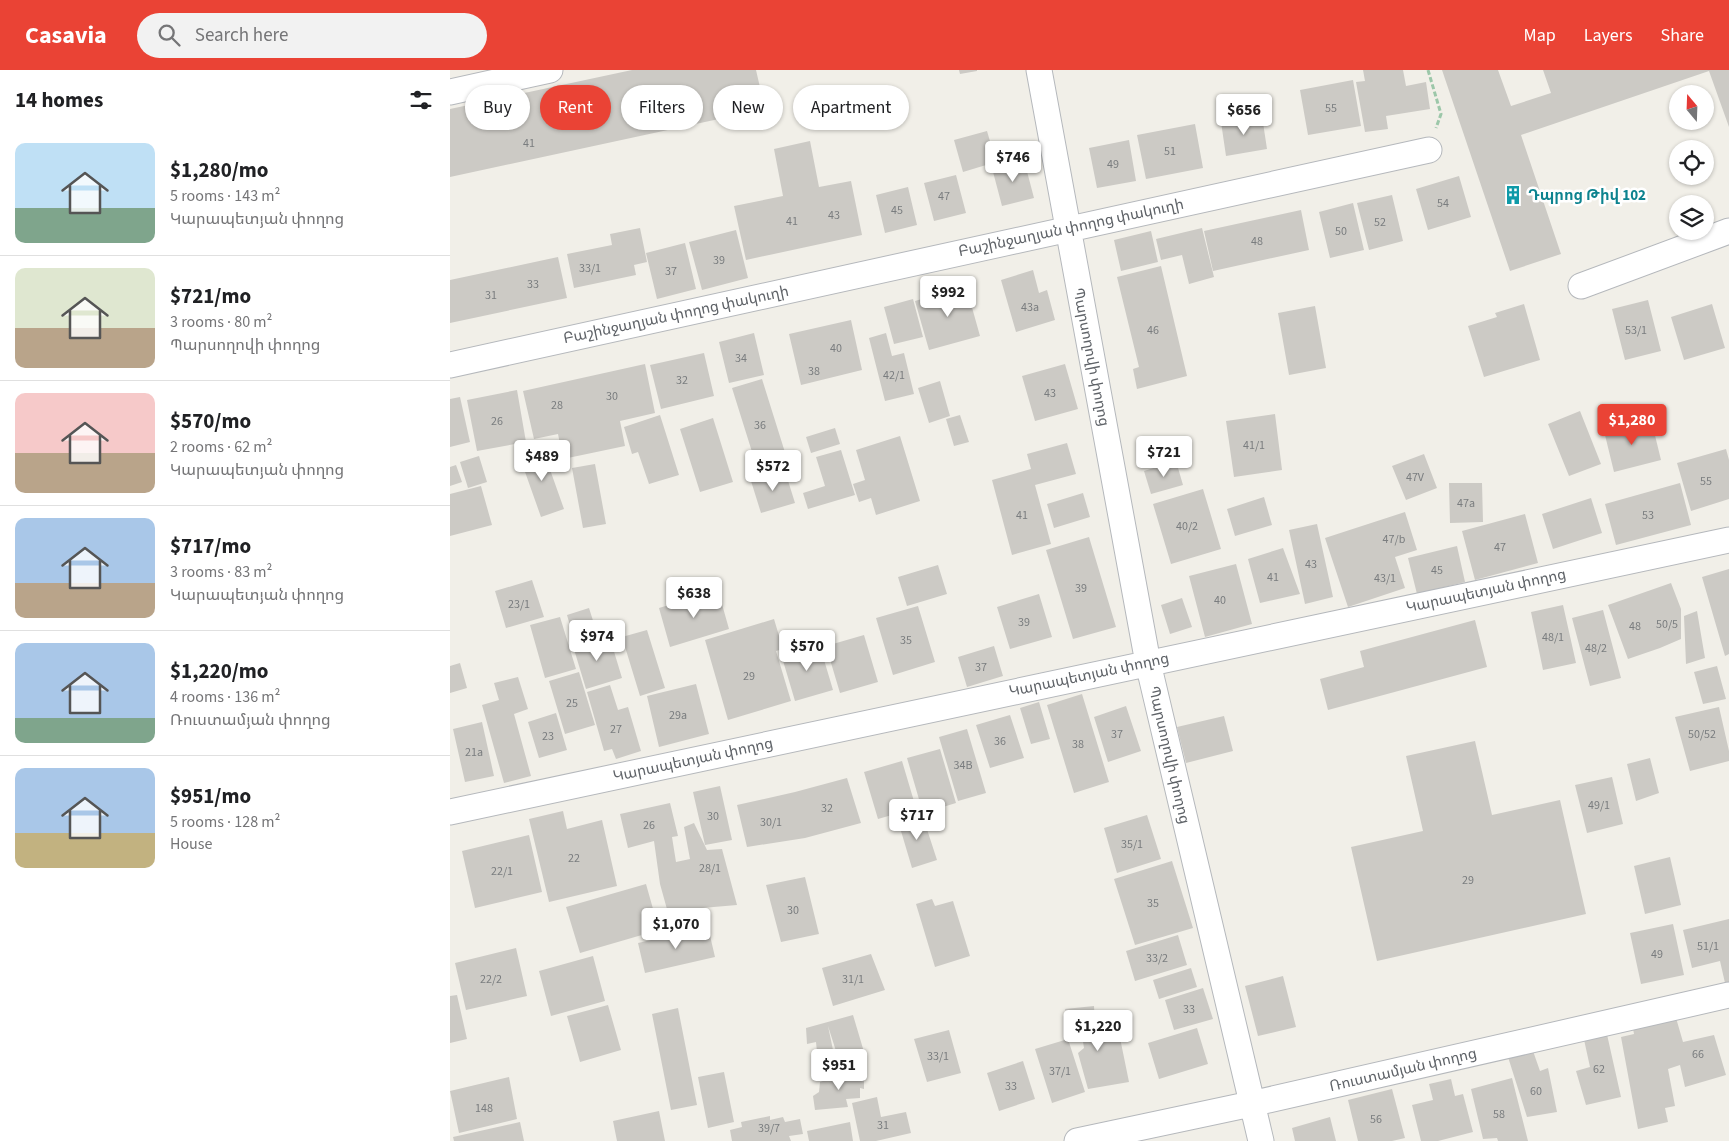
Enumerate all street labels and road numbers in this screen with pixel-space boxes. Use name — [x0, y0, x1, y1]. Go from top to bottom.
street label: Բաշինջաղյան փողոց փակուղի — [956, 194, 1186, 262]
street label: Բաշինջաղյան փողոց փակուղի — [561, 281, 791, 349]
street label: Պարսողովի փողոց — [1067, 286, 1115, 428]
street label: Կարապետյան փողոց — [1404, 564, 1568, 618]
street label: Կարապետյան փողոց — [1007, 648, 1171, 702]
street label: Պարսողովի փողոց — [1143, 684, 1195, 826]
street label: Կարապետյան փողոց — [611, 733, 775, 787]
street label: Ռուստամյան փողոց — [1327, 1043, 1479, 1097]

